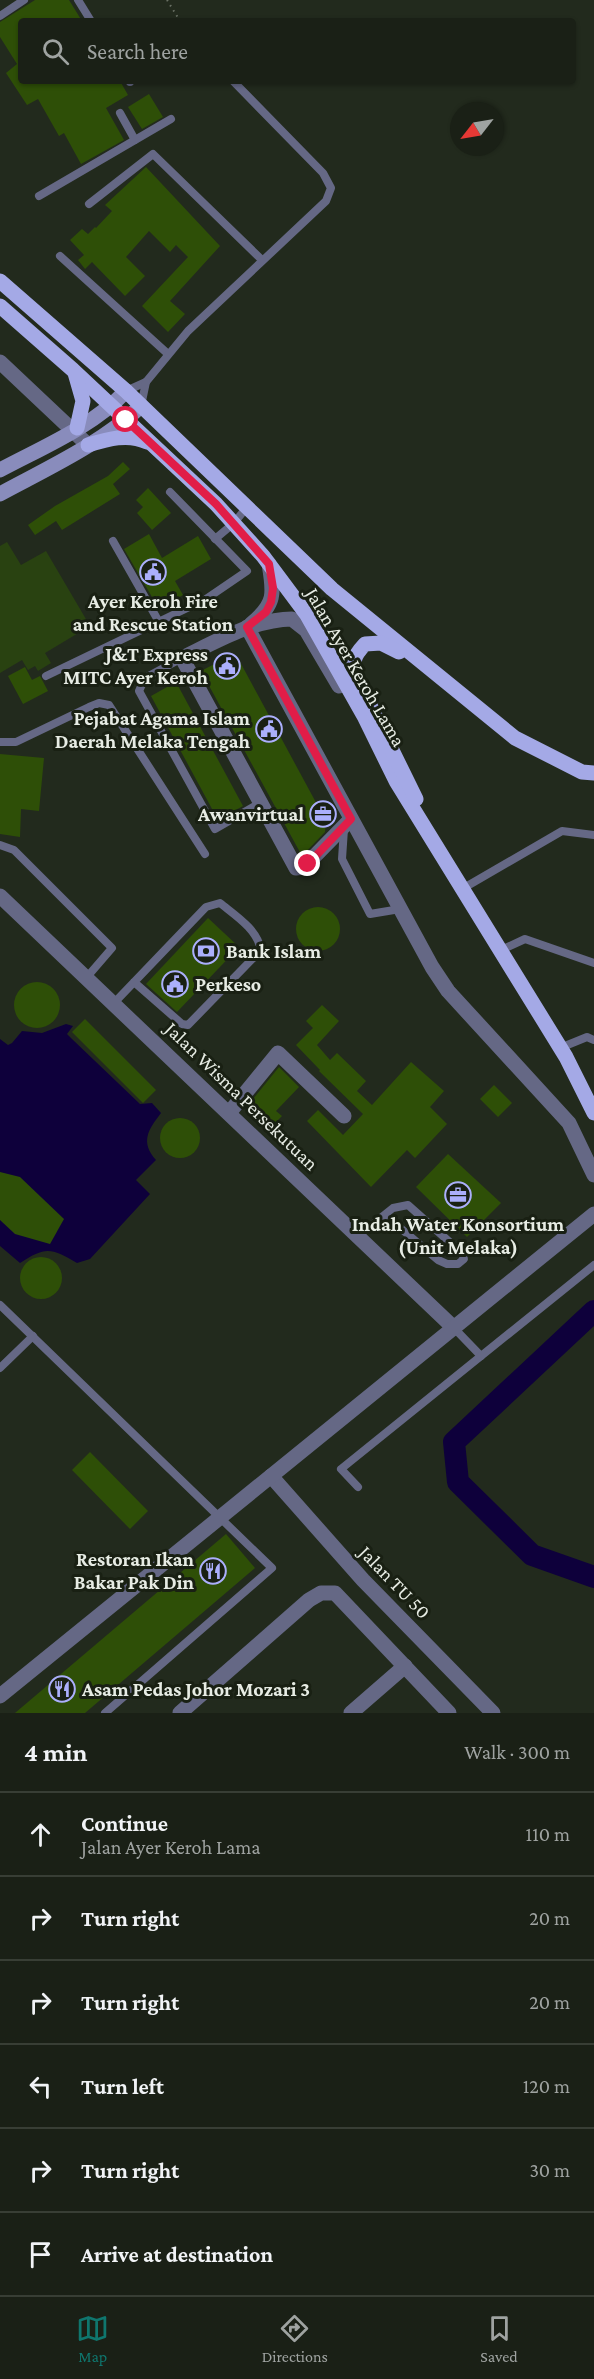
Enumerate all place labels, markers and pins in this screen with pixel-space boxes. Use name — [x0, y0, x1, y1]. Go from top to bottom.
public building icon: Ayer Keroh Fire and Rescue Station — [138, 557, 168, 587]
place label: Ayer Keroh Fire and Rescue Station — [73, 590, 234, 635]
place label: J&T Express MITC Ayer Keroh — [63, 643, 209, 688]
public building icon: J&T Express MITC Ayer Keroh — [212, 651, 242, 681]
place label: Pejabat Agama Islam Daerah Melaka Tengah — [55, 707, 251, 752]
public building icon: Pejabat Agama Islam Daerah Melaka Tengah — [254, 714, 284, 744]
office icon: Awanvirtual — [308, 799, 338, 829]
place label: Awanvirtual — [197, 803, 304, 825]
bank icon: Bank Islam — [191, 936, 221, 966]
place label: Bank Islam — [226, 940, 321, 962]
public building icon: Perkeso — [160, 969, 190, 999]
place label: Perkeso — [195, 973, 261, 995]
office icon: Indah Water Konsortium (Unit Melaka) — [443, 1180, 473, 1210]
place label: Indah Water Konsortium (Unit Melaka) — [352, 1213, 564, 1259]
place label: Restoran Ikan Bakar Pak Din — [74, 1548, 195, 1593]
restaurant icon: Restoran Ikan Bakar Pak Din — [198, 1556, 228, 1586]
restaurant icon: Asam Pedas Johor Mozari 3 — [47, 1674, 77, 1704]
place label: Asam Pedas Johor Mozari 3 — [81, 1678, 310, 1700]

